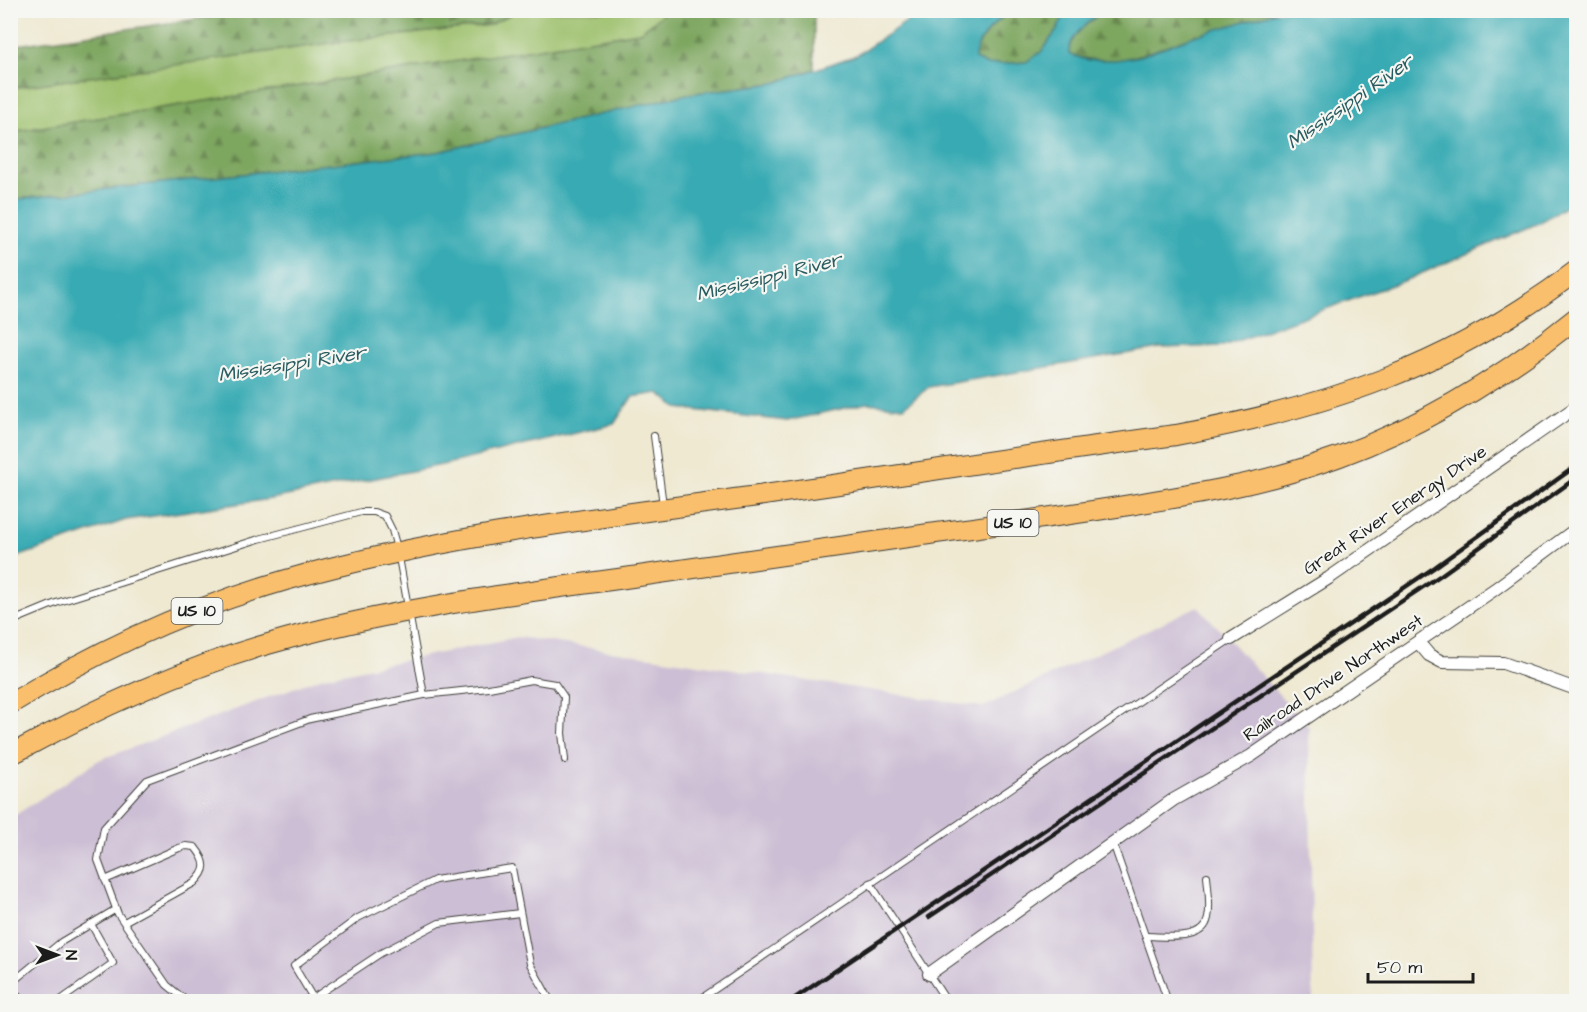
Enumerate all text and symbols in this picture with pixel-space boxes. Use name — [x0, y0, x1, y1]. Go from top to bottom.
water label: Mississippi River — [1281, 47, 1421, 156]
water label: Mississippi River — [694, 245, 846, 309]
water label: Mississippi River — [216, 338, 370, 389]
street label: Great River Energy Drive — [1298, 439, 1493, 582]
road number: US 10 — [988, 510, 1038, 536]
road number: US 10 — [172, 598, 222, 624]
street label: Railroad Drive Northwest — [1238, 608, 1428, 748]
north arrow — [27, 925, 87, 985]
scale bar — [1368, 946, 1473, 984]
text: N — [60, 950, 82, 960]
text: 50 m — [1377, 955, 1422, 980]

